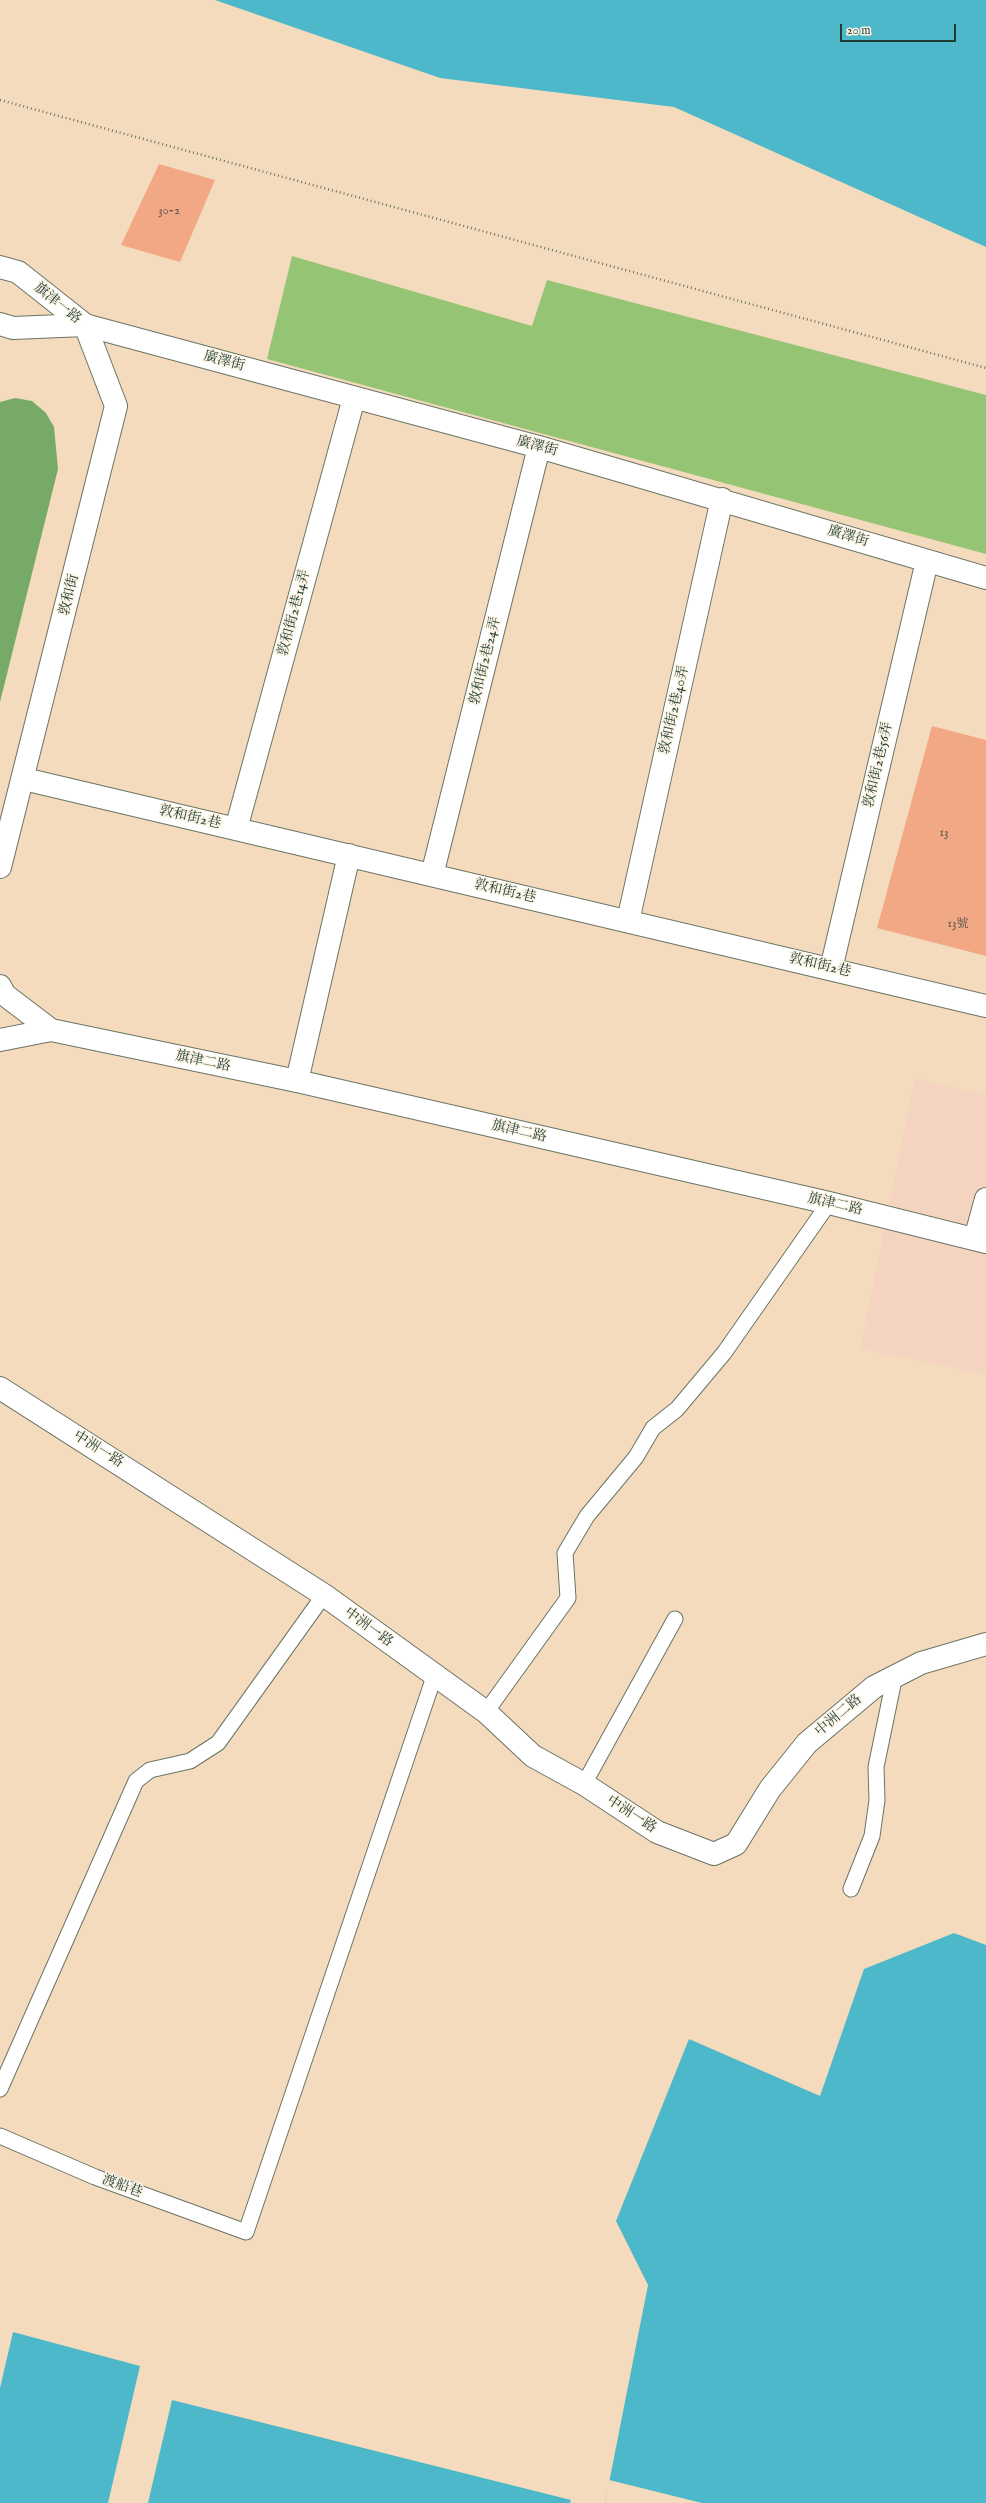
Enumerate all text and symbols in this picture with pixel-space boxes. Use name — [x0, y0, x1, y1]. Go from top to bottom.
scale bar — [842, 16, 958, 42]
text: 20 m — [847, 23, 870, 38]
house number: 30-2 — [158, 205, 180, 219]
street label: 旗津一路 — [30, 280, 84, 328]
street label: 廣澤街 — [202, 348, 246, 376]
street label: 廣澤街 — [515, 433, 559, 461]
street label: 廣澤街 — [825, 523, 871, 551]
street label: 敦和街2巷14弄 — [275, 568, 315, 658]
street label: 敦和街 — [57, 573, 83, 617]
street label: 敦和街2巷24弄 — [467, 615, 505, 707]
street label: 敦和街2巷40弄 — [657, 664, 693, 756]
street label: 敦和街2巷56弄 — [861, 720, 897, 810]
street label: 敦和街2巷 — [158, 803, 222, 833]
house number: 13 — [940, 827, 948, 841]
street label: 敦和街2巷 — [473, 877, 537, 907]
house number: 13號 — [948, 918, 968, 932]
street label: 敦和街2巷 — [788, 951, 852, 981]
street label: 旗津二路 — [174, 1048, 232, 1076]
street label: 旗津二路 — [490, 1118, 548, 1146]
street label: 旗津二路 — [806, 1191, 864, 1219]
street label: 中洲一路 — [70, 1428, 126, 1472]
street label: 中洲一路 — [340, 1605, 396, 1651]
street label: 中洲二路 — [812, 1692, 866, 1740]
street label: 中洲一路 — [603, 1793, 659, 1837]
street label: 渡船巷 — [99, 2172, 145, 2202]

